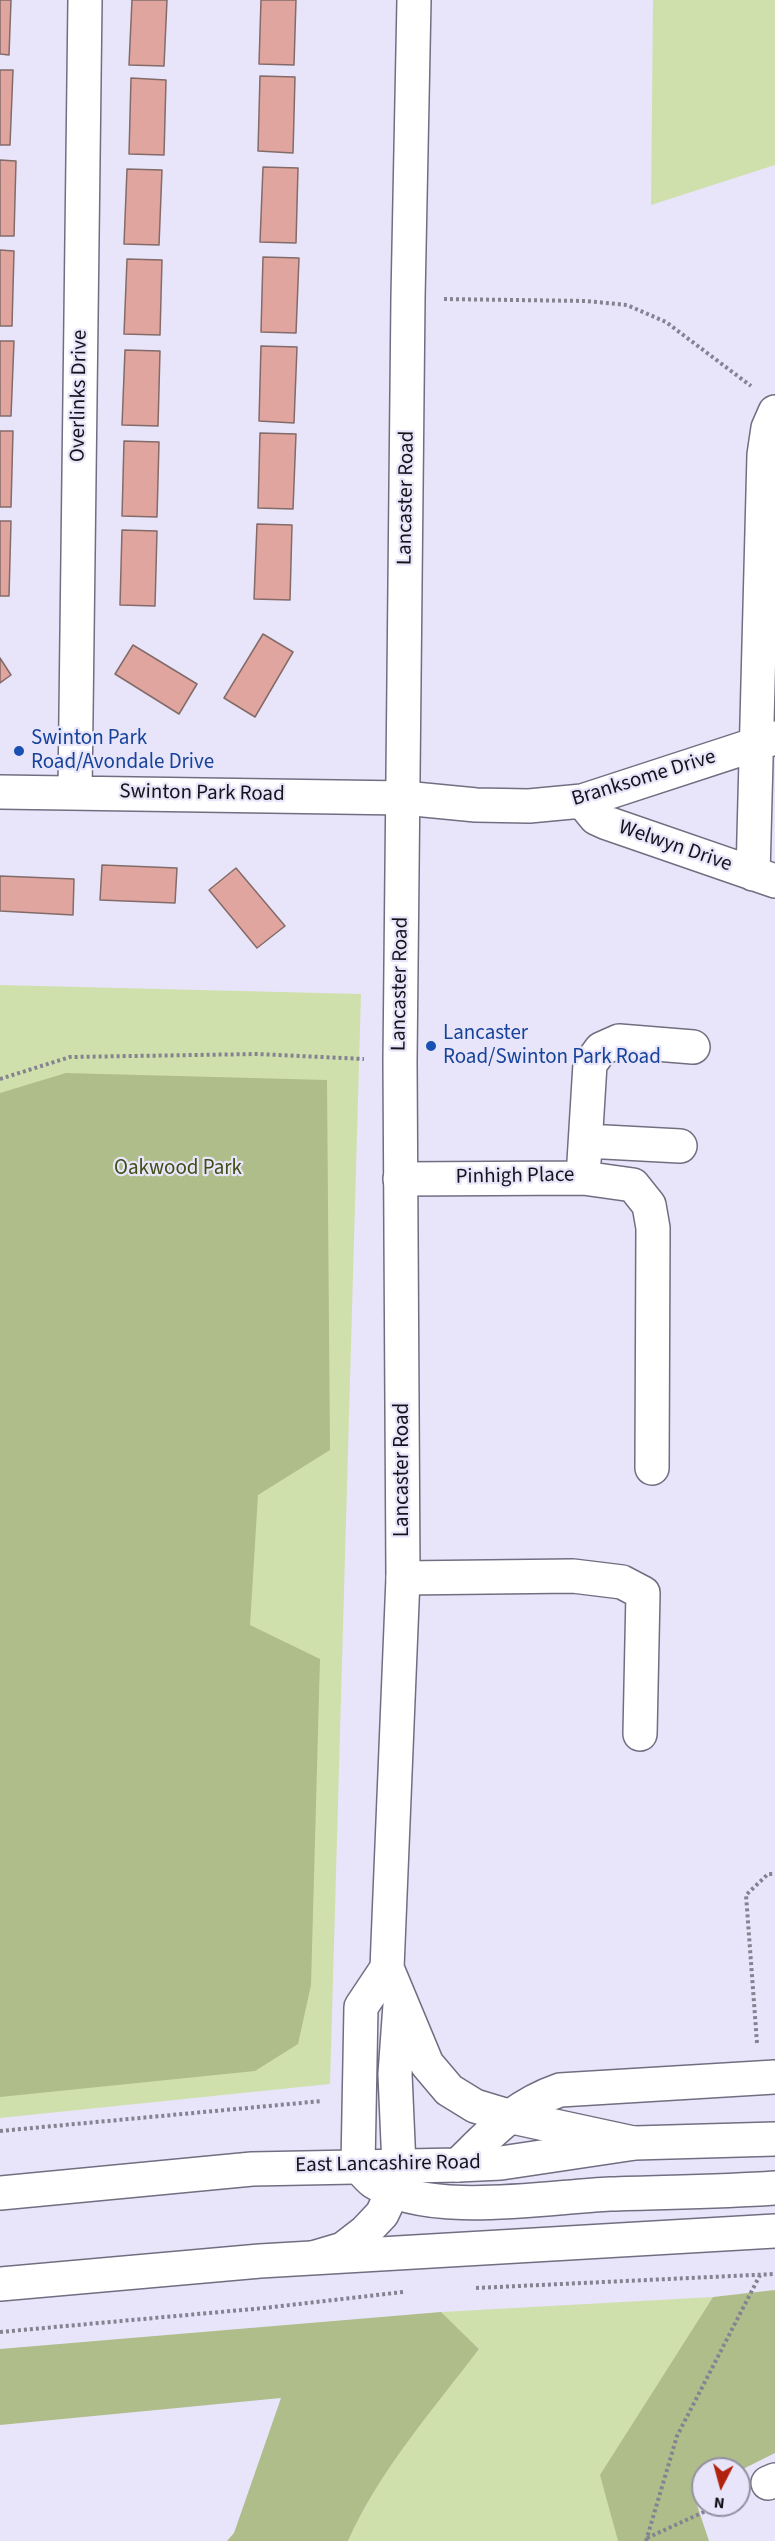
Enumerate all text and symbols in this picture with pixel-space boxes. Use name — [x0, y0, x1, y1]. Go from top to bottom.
street label: Overlinks Drive — [66, 330, 94, 462]
street label: Lancaster Road — [393, 431, 421, 565]
place label: Swinton Park Road/Avondale Drive — [31, 726, 214, 776]
marker: Swinton Park Road/Avondale Drive — [12, 744, 26, 758]
street label: Branksome Drive — [569, 745, 719, 813]
street label: Swinton Park Road — [119, 780, 285, 808]
street label: Welwyn Drive — [615, 816, 735, 878]
street label: Lancaster Road — [387, 917, 415, 1051]
place label: Lancaster Road/Swinton Park Road — [443, 1021, 661, 1071]
marker: Lancaster Road/Swinton Park Road — [424, 1039, 438, 1053]
park label: Oakwood Park — [114, 1156, 242, 1182]
street label: Pinhigh Place — [455, 1163, 575, 1191]
street label: Lancaster Road — [390, 1403, 416, 1537]
street label: East Lancashire Road — [295, 2151, 481, 2179]
north arrow — [691, 2457, 751, 2517]
text: N — [713, 2491, 726, 2514]

